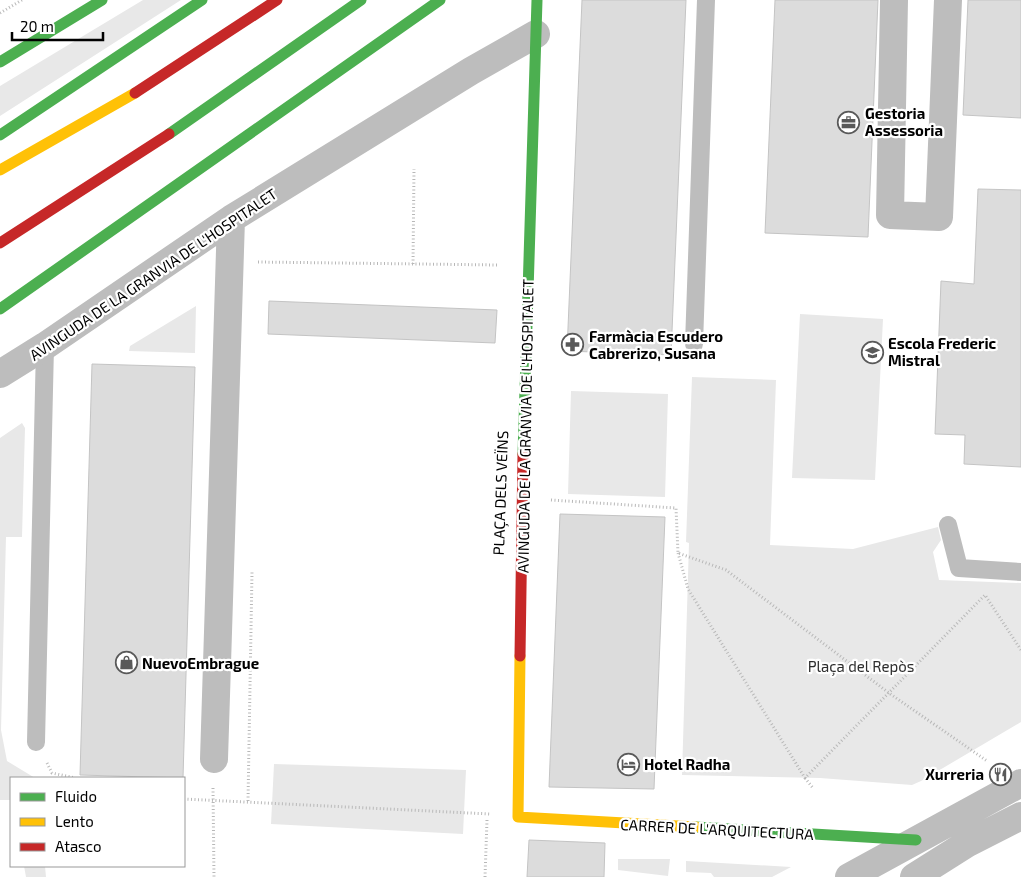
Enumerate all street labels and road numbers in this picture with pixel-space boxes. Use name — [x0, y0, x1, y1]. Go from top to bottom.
street label: AVINGUDA DE LA GRANVIA DE L'HOSPITALET — [26, 184, 280, 364]
street label: AVINGUDA DE LA GRANVIA DE L'HOSPITALET — [513, 278, 537, 573]
street label: PLAÇA DELS VEÏNS — [489, 430, 512, 556]
street label: CARRER DE L'ARQUITECTURA — [620, 815, 815, 844]

